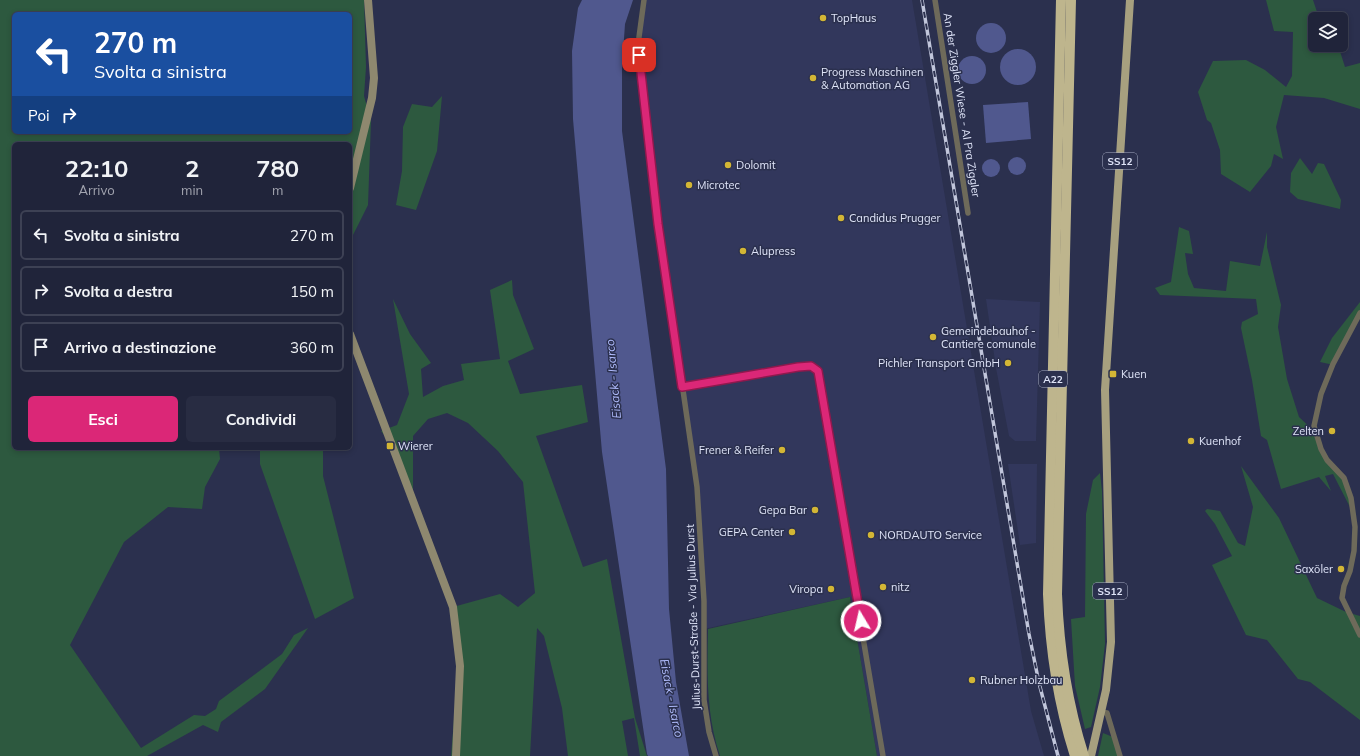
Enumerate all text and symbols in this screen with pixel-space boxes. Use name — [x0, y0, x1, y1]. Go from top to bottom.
place label: TopHaus — [831, 11, 877, 25]
street label: An der Ziggler Wiese - Al Pra Ziggler — [940, 12, 984, 198]
map controls — [1308, 12, 1348, 52]
button: layers — [1308, 12, 1348, 52]
marker: TopHaus — [818, 13, 828, 23]
text: 270 m — [94, 25, 177, 60]
icon: left — [28, 28, 80, 80]
pin — [622, 38, 656, 72]
icon: arrive — [628, 44, 650, 66]
text: Svolta a sinistra — [94, 60, 227, 83]
place label: Progress Maschinen & Automation AG — [821, 65, 923, 92]
marker: Progress Maschinen & Automation AG — [808, 73, 818, 83]
icon: right — [58, 104, 80, 126]
text: Poi — [28, 106, 50, 125]
text: 22:10 — [65, 153, 128, 183]
text: 2 — [185, 153, 199, 183]
text: 780 — [256, 153, 299, 183]
road number: SS12 — [1103, 153, 1137, 169]
place label: Dolomit — [736, 158, 776, 172]
marker: Dolomit — [723, 160, 733, 170]
place label: Microtec — [697, 178, 740, 192]
marker: Microtec — [684, 180, 694, 190]
text: Arrivo — [78, 182, 115, 198]
text: min — [181, 182, 203, 198]
text: m — [272, 182, 283, 198]
place label: Candidus Prugger — [849, 211, 941, 225]
marker: Candidus Prugger — [836, 213, 846, 223]
icon: left — [30, 224, 52, 246]
text: Svolta a sinistra — [64, 226, 180, 245]
text: 270 m — [290, 226, 334, 245]
place label: Alupress — [751, 244, 795, 258]
marker: Alupress — [738, 246, 748, 256]
icon: right — [30, 280, 52, 302]
text: Svolta a destra — [64, 282, 173, 301]
text: 150 m — [290, 282, 334, 301]
place label: Gemeindebauhof - Cantiere comunale — [941, 324, 1036, 351]
marker: Gemeindebauhof - Cantiere comunale — [928, 332, 938, 342]
icon: arrive — [30, 336, 52, 358]
text: Arrivo a destinazione — [64, 338, 216, 357]
text: 360 m — [290, 338, 334, 357]
water label: Eisack - Isarco — [602, 338, 624, 419]
place label: Pichler Transport GmbH — [878, 356, 1000, 370]
marker: Pichler Transport GmbH — [1003, 358, 1013, 368]
place label: Kuen — [1121, 367, 1147, 381]
marker: Kuen — [1108, 369, 1118, 379]
road number: A22 — [1039, 371, 1067, 387]
button: Esci — [28, 396, 178, 442]
button: Condividi — [186, 396, 336, 442]
place label: Zelten — [1293, 424, 1324, 438]
marker: Zelten — [1327, 426, 1337, 436]
place label: Kuenhof — [1199, 434, 1241, 448]
marker: Kuenhof — [1186, 436, 1196, 446]
place label: Wierer — [398, 439, 433, 453]
marker: Wierer — [385, 441, 395, 451]
place label: Frener & Reifer — [699, 443, 774, 457]
marker: Frener & Reifer — [777, 445, 787, 455]
place label: Gepa Bar — [759, 503, 807, 517]
marker: Gepa Bar — [810, 505, 820, 515]
street label: Julius-Durst-Straße - Via Julius Durst — [683, 524, 703, 710]
place label: GEPA Center — [719, 525, 784, 539]
marker: GEPA Center — [787, 527, 797, 537]
place label: NORDAUTO Service — [879, 528, 982, 542]
marker: NORDAUTO Service — [866, 530, 876, 540]
place label: Saxöler — [1295, 562, 1333, 576]
marker: Saxöler — [1336, 564, 1346, 574]
place label: nitz — [891, 580, 910, 594]
place label: Viropa — [789, 582, 823, 596]
marker: nitz — [878, 582, 888, 592]
road number: SS12 — [1093, 583, 1127, 599]
marker: Viropa — [826, 584, 836, 594]
position arrow — [840, 600, 882, 642]
water label: Eisack - Isarco — [657, 657, 687, 739]
place label: Rubner Holzbau — [980, 673, 1062, 687]
marker: Rubner Holzbau — [967, 675, 977, 685]

